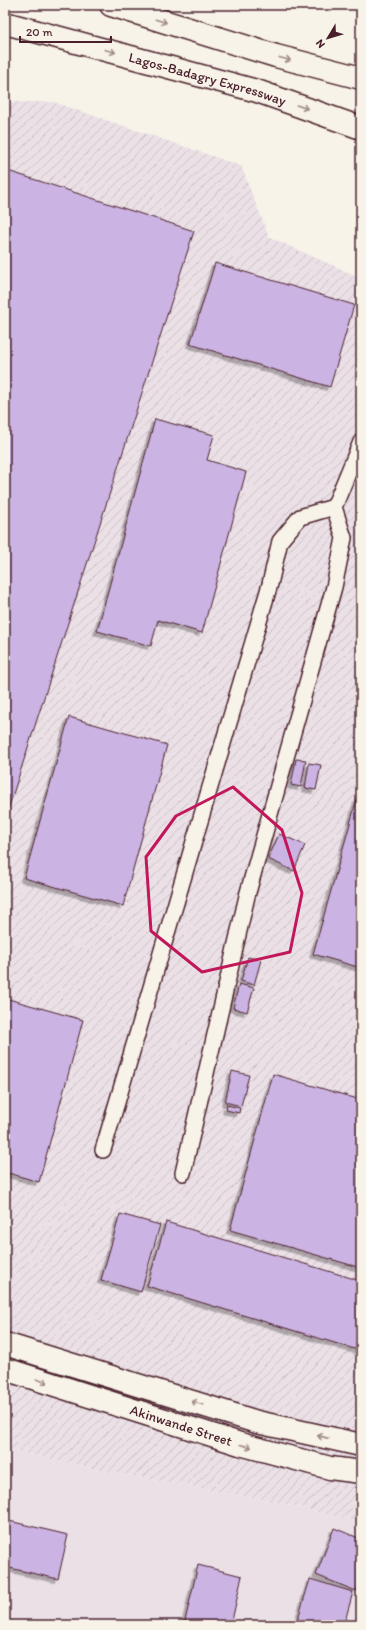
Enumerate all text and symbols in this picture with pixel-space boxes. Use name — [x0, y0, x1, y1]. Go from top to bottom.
scale bar — [20, 18, 111, 44]
one-way arrow — [154, 18, 167, 25]
north arrow — [308, 18, 348, 58]
text: 20 m — [26, 25, 53, 39]
text: N — [313, 37, 328, 51]
one-way arrow — [103, 48, 116, 56]
street label: Lagos-Badagry Expressway — [127, 49, 289, 110]
one-way arrow — [279, 56, 292, 63]
one-way arrow — [295, 104, 308, 111]
one-way arrow — [35, 1378, 48, 1385]
one-way arrow — [192, 1399, 204, 1407]
street label: Akinwande Street — [128, 1401, 234, 1450]
one-way arrow — [317, 1432, 330, 1440]
one-way arrow — [239, 1443, 252, 1450]

